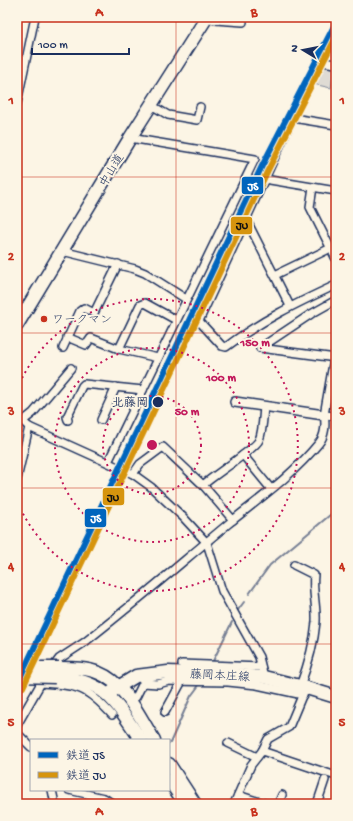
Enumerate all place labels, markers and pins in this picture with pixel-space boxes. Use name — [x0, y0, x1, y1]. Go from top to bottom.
marker: ワークマン — [39, 314, 49, 324]
place label: ワークマン — [52, 314, 112, 328]
marker: 北藤岡 — [151, 395, 165, 409]
place label: 北藤岡 — [112, 396, 148, 411]
centre of rings — [145, 438, 159, 452]

